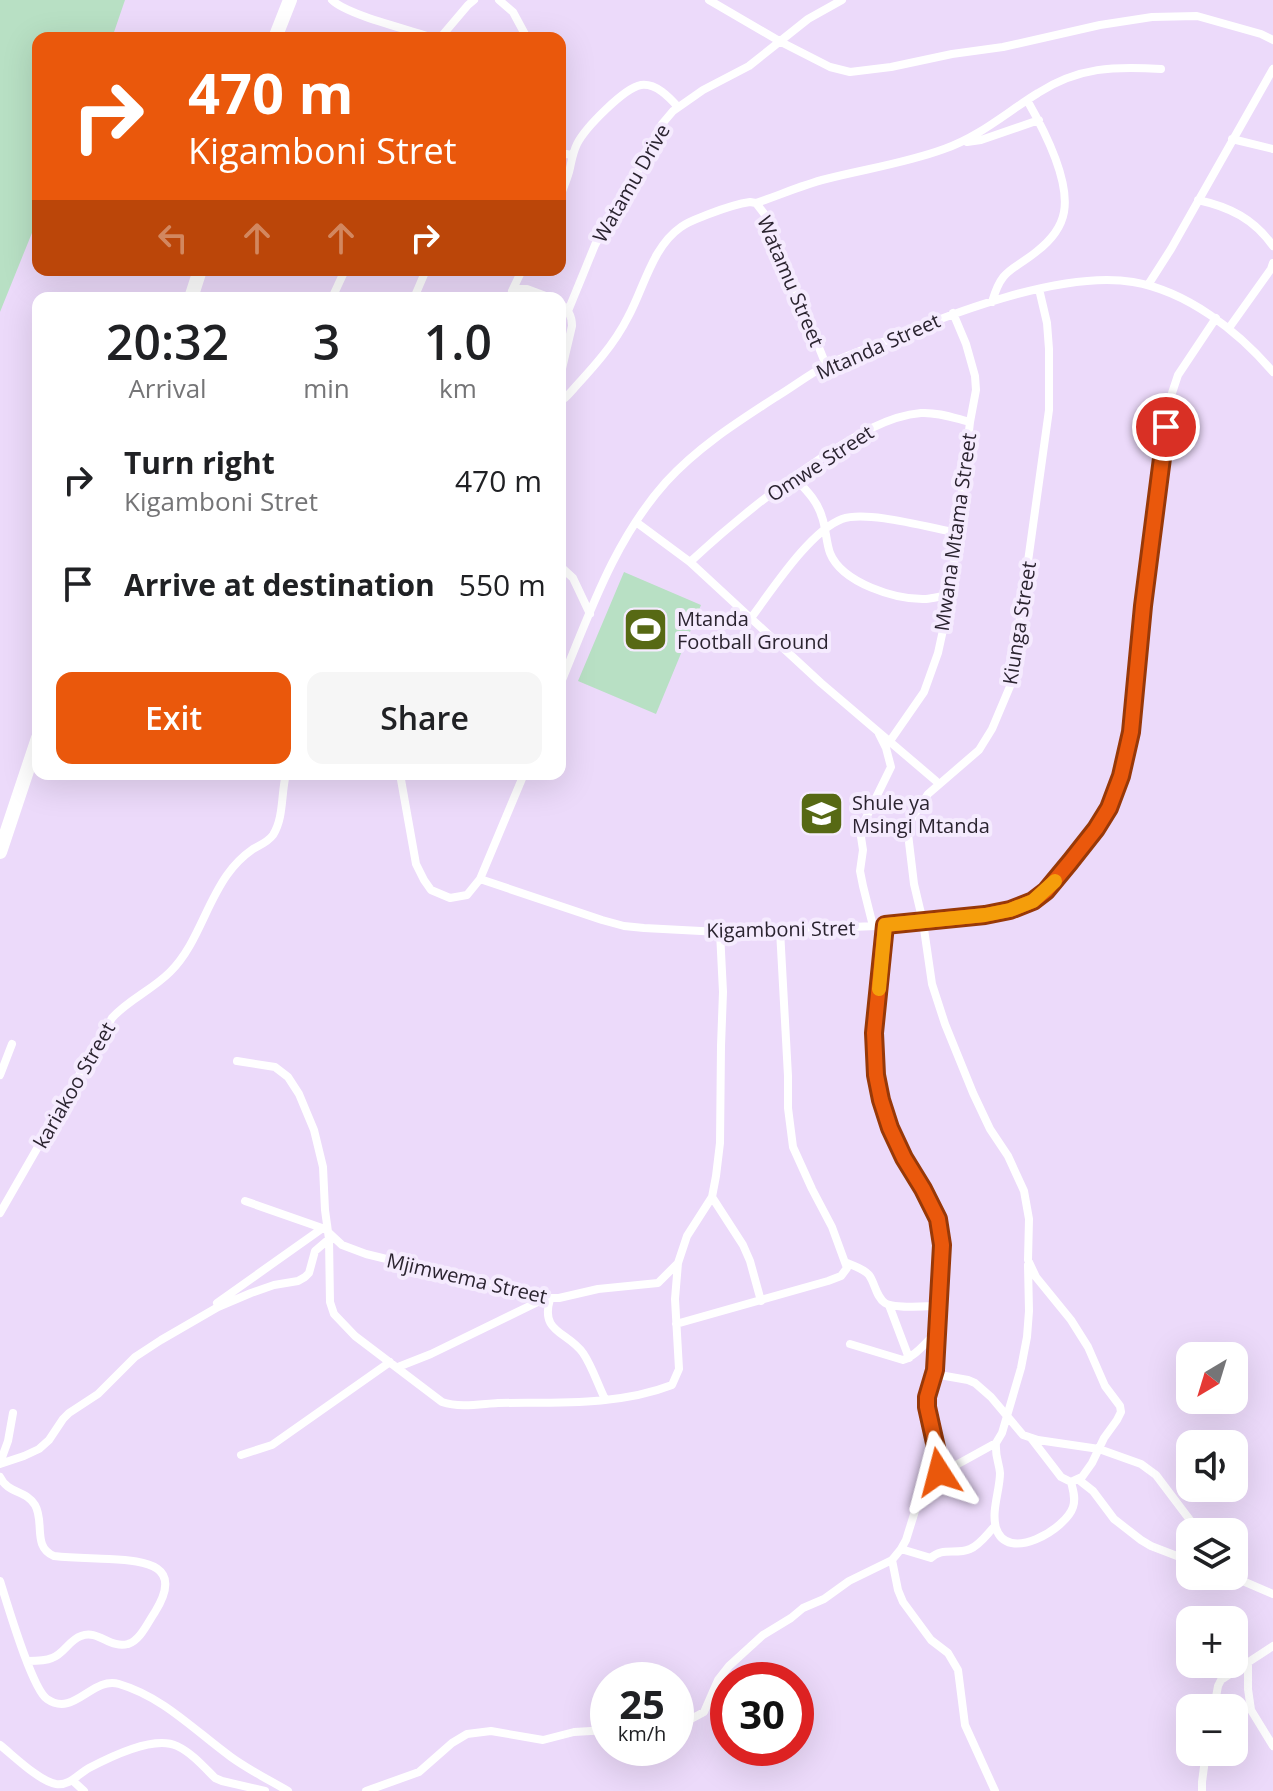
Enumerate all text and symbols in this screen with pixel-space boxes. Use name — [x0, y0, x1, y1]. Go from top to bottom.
text: 470 m — [188, 54, 354, 130]
icon: right — [56, 64, 160, 168]
street label: Watamu Drive — [586, 119, 676, 247]
text: Kigamboni Stret — [188, 126, 457, 175]
street label: Watamu Street — [751, 211, 831, 351]
icon: left — [151, 216, 195, 260]
icon: ahead — [235, 216, 279, 260]
icon: ahead — [319, 216, 363, 260]
icon: right — [403, 216, 447, 260]
street label: Mtanda Street — [812, 307, 944, 385]
text: 20:32 — [106, 309, 229, 374]
text: 3 — [313, 309, 340, 374]
text: 1.0 — [424, 309, 492, 374]
text: Arrival — [128, 370, 207, 406]
text: min — [303, 370, 350, 406]
text: km — [439, 370, 477, 406]
pin — [1132, 393, 1200, 461]
icon: arrive — [1144, 405, 1188, 449]
street label: Omwe Street — [762, 418, 878, 508]
street label: Mwana Mtama Street — [928, 431, 982, 633]
text: Turn right — [124, 442, 275, 483]
icon: right — [56, 458, 100, 502]
text: 470 m — [455, 460, 542, 501]
text: Kigamboni Stret — [124, 483, 318, 519]
street label: Kiunga Street — [996, 559, 1042, 687]
icon: arrive — [56, 562, 100, 606]
text: Arrive at destination — [124, 564, 435, 605]
text: 550 m — [459, 564, 546, 605]
sports icon: Mtanda Football Ground — [622, 605, 670, 653]
place label: Mtanda Football Ground — [677, 605, 829, 655]
button: Exit — [56, 672, 291, 764]
button: Share — [307, 672, 542, 764]
place label: Shule ya Msingi Mtanda — [852, 789, 990, 839]
school or university icon: Shule ya Msingi Mtanda — [797, 790, 845, 838]
street label: Kigamboni Stret — [706, 914, 856, 944]
street label: kariakoo Street — [27, 1017, 121, 1153]
street label: Mjimwema Street — [384, 1246, 550, 1310]
north arrow — [1176, 1342, 1248, 1414]
map controls — [1176, 1342, 1248, 1766]
position arrow — [897, 1430, 981, 1514]
button: sound — [1176, 1430, 1248, 1502]
button: layers — [1176, 1518, 1248, 1590]
button: + — [1176, 1606, 1248, 1678]
speed limit sign: 30 — [710, 1662, 814, 1766]
text: 25 — [619, 1676, 665, 1731]
button: − — [1176, 1694, 1248, 1766]
text: km/h — [618, 1720, 666, 1747]

